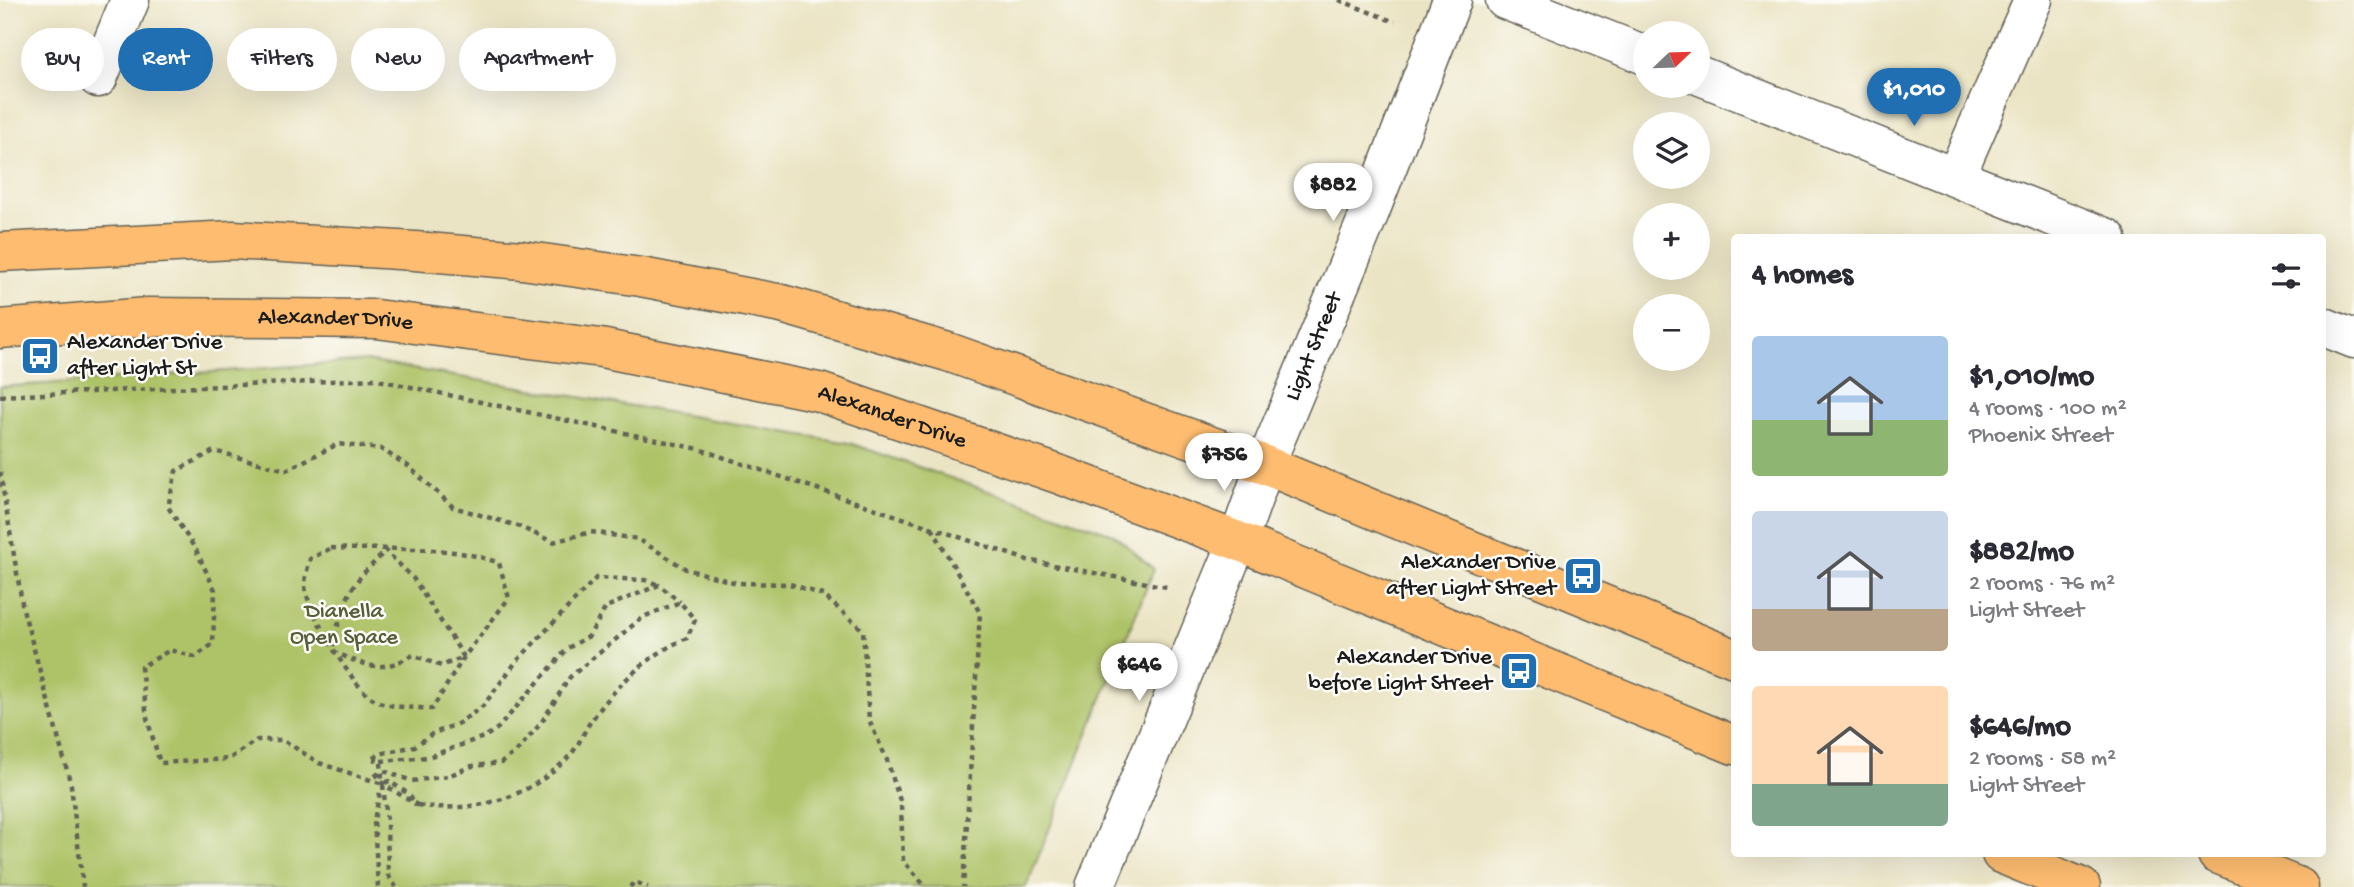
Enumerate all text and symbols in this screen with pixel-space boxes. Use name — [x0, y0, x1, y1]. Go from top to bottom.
north arrow — [1633, 21, 1710, 98]
map controls — [1633, 21, 1710, 371]
chip: Buy — [21, 28, 104, 91]
chip: Rent — [118, 28, 213, 91]
chip: Filters — [227, 28, 337, 91]
chip: New — [351, 28, 445, 91]
chip: Apartment — [459, 28, 616, 91]
pin: $1,010 — [1857, 68, 1971, 128]
text: $1,010 — [1883, 77, 1945, 104]
button: layers — [1633, 112, 1710, 189]
pin: $882 — [1292, 164, 1374, 223]
text: $882 — [1310, 172, 1356, 199]
button: + — [1633, 203, 1710, 280]
icon: filters — [2267, 257, 2305, 295]
text: 4 homes — [1752, 259, 1853, 294]
street label: Light Street — [1280, 287, 1349, 405]
button: − — [1633, 294, 1710, 371]
street label: Alexander Drive — [258, 304, 416, 337]
place label: Alexander Drive after Light St — [67, 330, 223, 383]
bus stop icon: Alexander Drive after Light St — [19, 335, 61, 377]
text: $1,010/mo — [1969, 361, 2094, 396]
icon: home — [1808, 364, 1892, 448]
street label: Alexander Drive — [814, 379, 971, 455]
text: 4 rooms · 100 m² — [1969, 396, 2127, 423]
text: Phoenix Street — [1969, 423, 2113, 450]
pin: $756 — [1183, 434, 1265, 493]
text: $756 — [1201, 442, 1247, 469]
text: $882/mo — [1969, 536, 2074, 571]
icon: home — [1808, 539, 1892, 623]
place label: Alexander Drive after Light Street — [1386, 550, 1558, 603]
bus stop icon: Alexander Drive after Light Street — [1562, 555, 1604, 597]
text: 2 rooms · 76 m² — [1969, 571, 2115, 598]
text: Light Street — [1969, 598, 2084, 625]
park label: Dianella Open Space — [290, 599, 399, 652]
pin: $646 — [1098, 644, 1180, 703]
place label: Alexander Drive before Light Street — [1309, 645, 1494, 698]
bus stop icon: Alexander Drive before Light Street — [1498, 650, 1540, 692]
text: $646 — [1117, 652, 1161, 679]
text: $646/mo — [1969, 711, 2071, 746]
icon: home — [1808, 714, 1892, 798]
text: 2 rooms · 58 m² — [1969, 746, 2116, 773]
text: Light Street — [1969, 773, 2084, 800]

